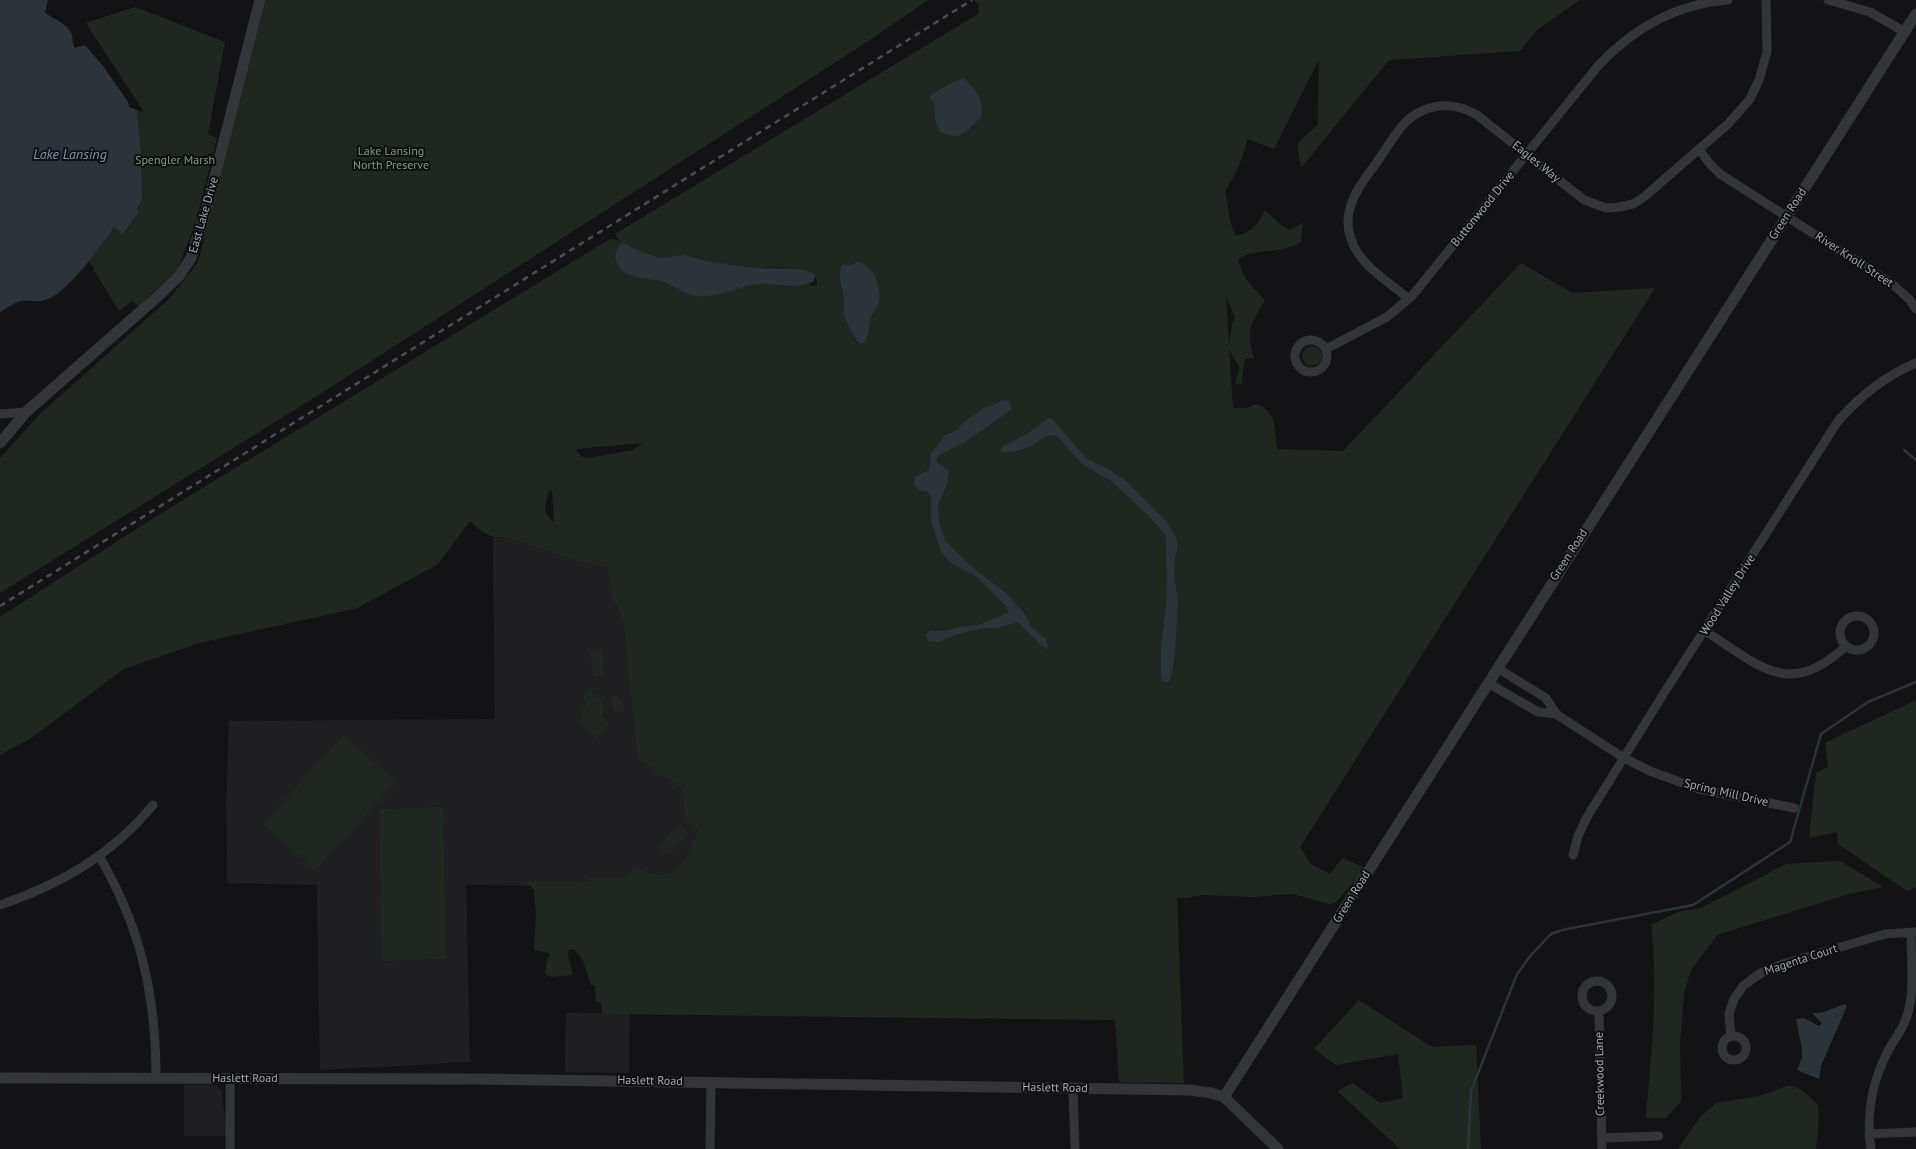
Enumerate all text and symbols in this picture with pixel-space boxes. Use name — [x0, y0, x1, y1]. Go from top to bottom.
street label: Eagles Way — [1509, 138, 1563, 186]
park label: Lake Lansing North Preserve — [353, 145, 429, 173]
water label: Lake Lansing — [33, 147, 107, 163]
park label: Spengler Marsh — [135, 154, 215, 168]
street label: Buttonwood Drive — [1448, 168, 1518, 250]
street label: East Lake Drive — [186, 175, 222, 255]
street label: Green Road — [1766, 185, 1810, 243]
street label: River Knoll Street — [1812, 229, 1896, 291]
street label: Green Road — [1547, 526, 1591, 584]
street label: Wood Valley Drive — [1697, 552, 1759, 638]
street label: Spring Mill Drive — [1682, 776, 1770, 810]
street label: Green Road — [1330, 868, 1374, 926]
street label: Magenta Court — [1763, 941, 1839, 979]
street label: Creekwood Lane — [1592, 1032, 1608, 1116]
street label: Haslett Road — [212, 1072, 278, 1086]
street label: Haslett Road — [617, 1073, 683, 1089]
street label: Haslett Road — [1022, 1080, 1088, 1096]

